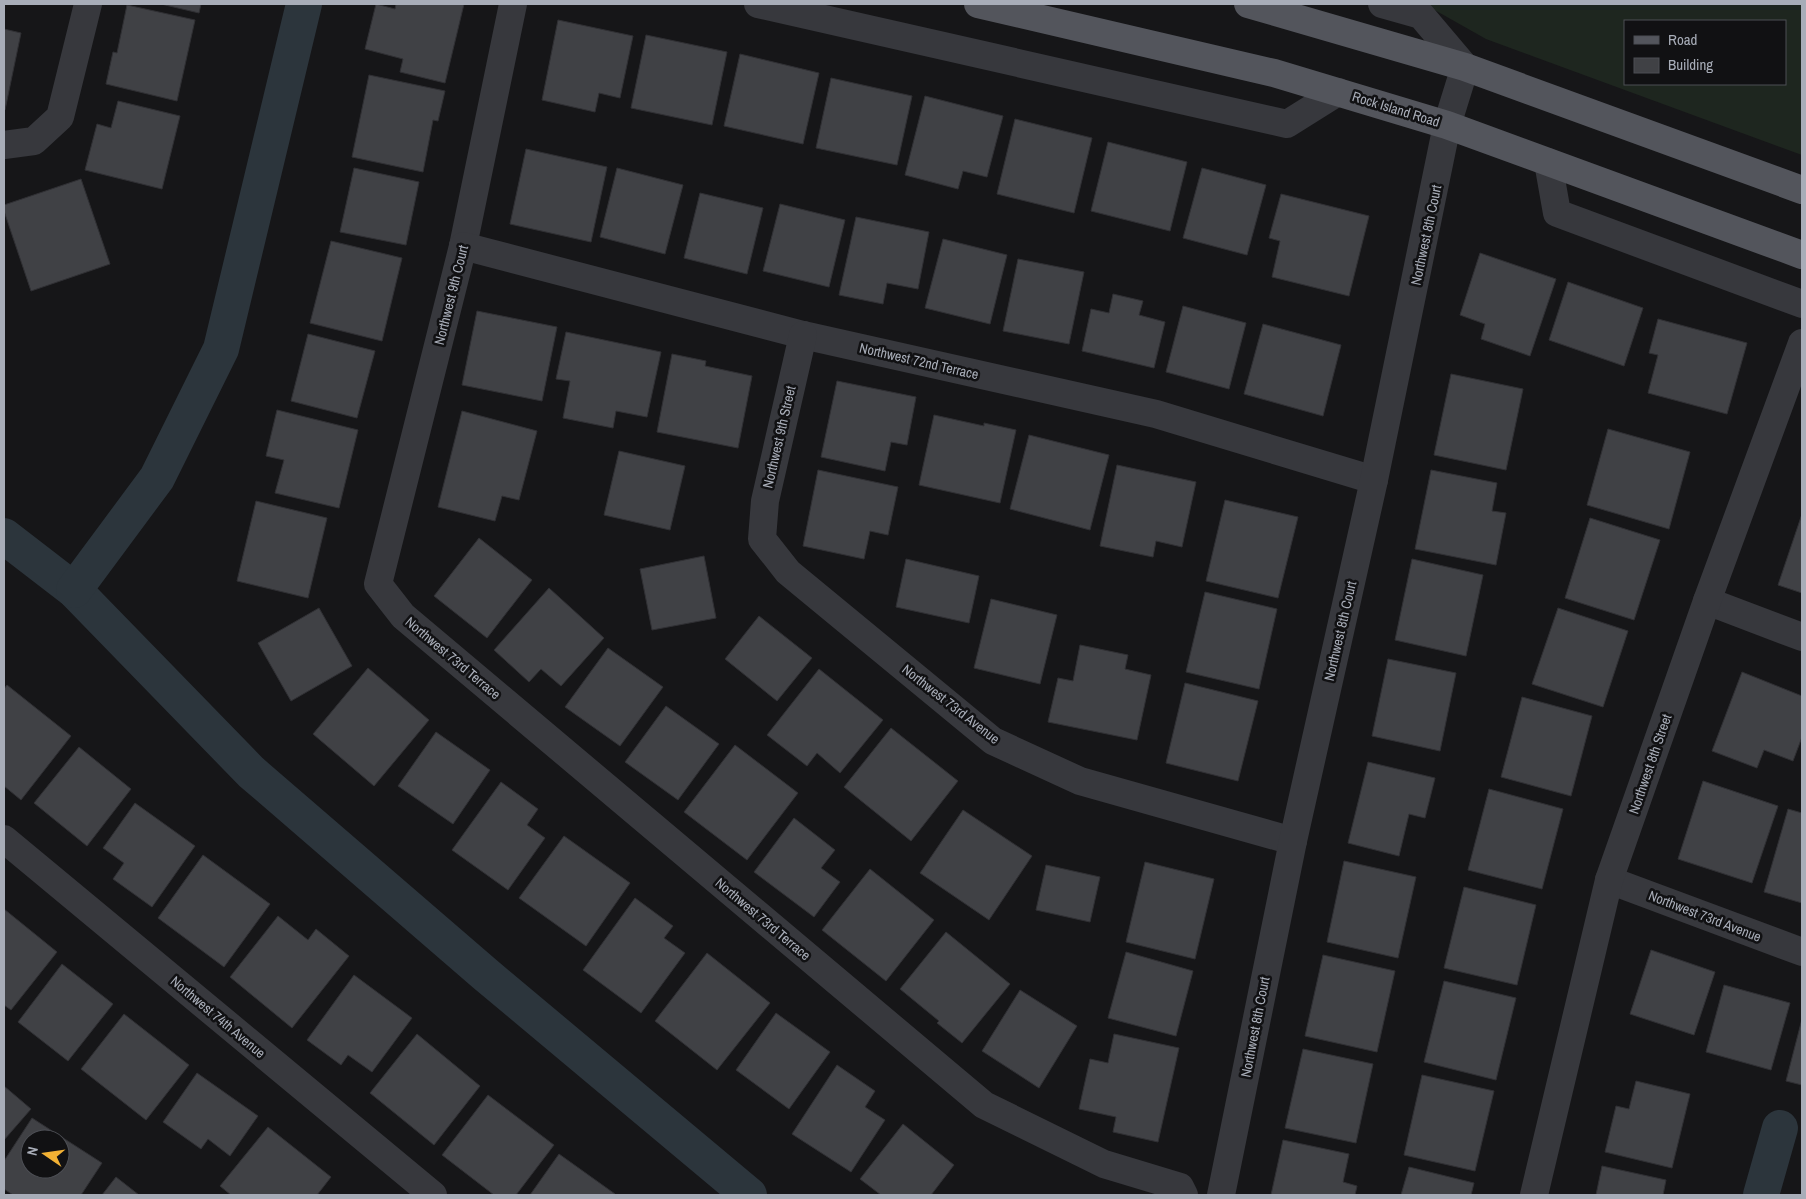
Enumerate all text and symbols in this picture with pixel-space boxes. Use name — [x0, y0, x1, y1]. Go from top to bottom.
legend — [1624, 20, 1786, 85]
text: Road — [1668, 29, 1697, 50]
text: Building — [1668, 54, 1713, 75]
street label: Rock Island Road — [1350, 87, 1442, 131]
street label: Northwest 8th Court — [1407, 183, 1445, 287]
street label: Northwest 9th Court — [430, 243, 472, 347]
street label: Northwest 72nd Terrace — [858, 339, 980, 383]
street label: Northwest 9th Street — [758, 384, 800, 490]
street label: Northwest 8th Court — [1320, 579, 1360, 683]
street label: Northwest 73rd Terrace — [402, 613, 504, 703]
street label: Northwest 73rd Avenue — [899, 660, 1003, 748]
street label: Northwest 8th Street — [1624, 712, 1676, 816]
street label: Northwest 73rd Terrace — [712, 874, 814, 964]
street label: Northwest 73rd Avenue — [1646, 886, 1764, 946]
street label: Northwest 74th Avenue — [167, 972, 269, 1062]
street label: Northwest 8th Court — [1236, 975, 1274, 1079]
north arrow — [20, 1129, 70, 1179]
text: N — [23, 1145, 42, 1157]

